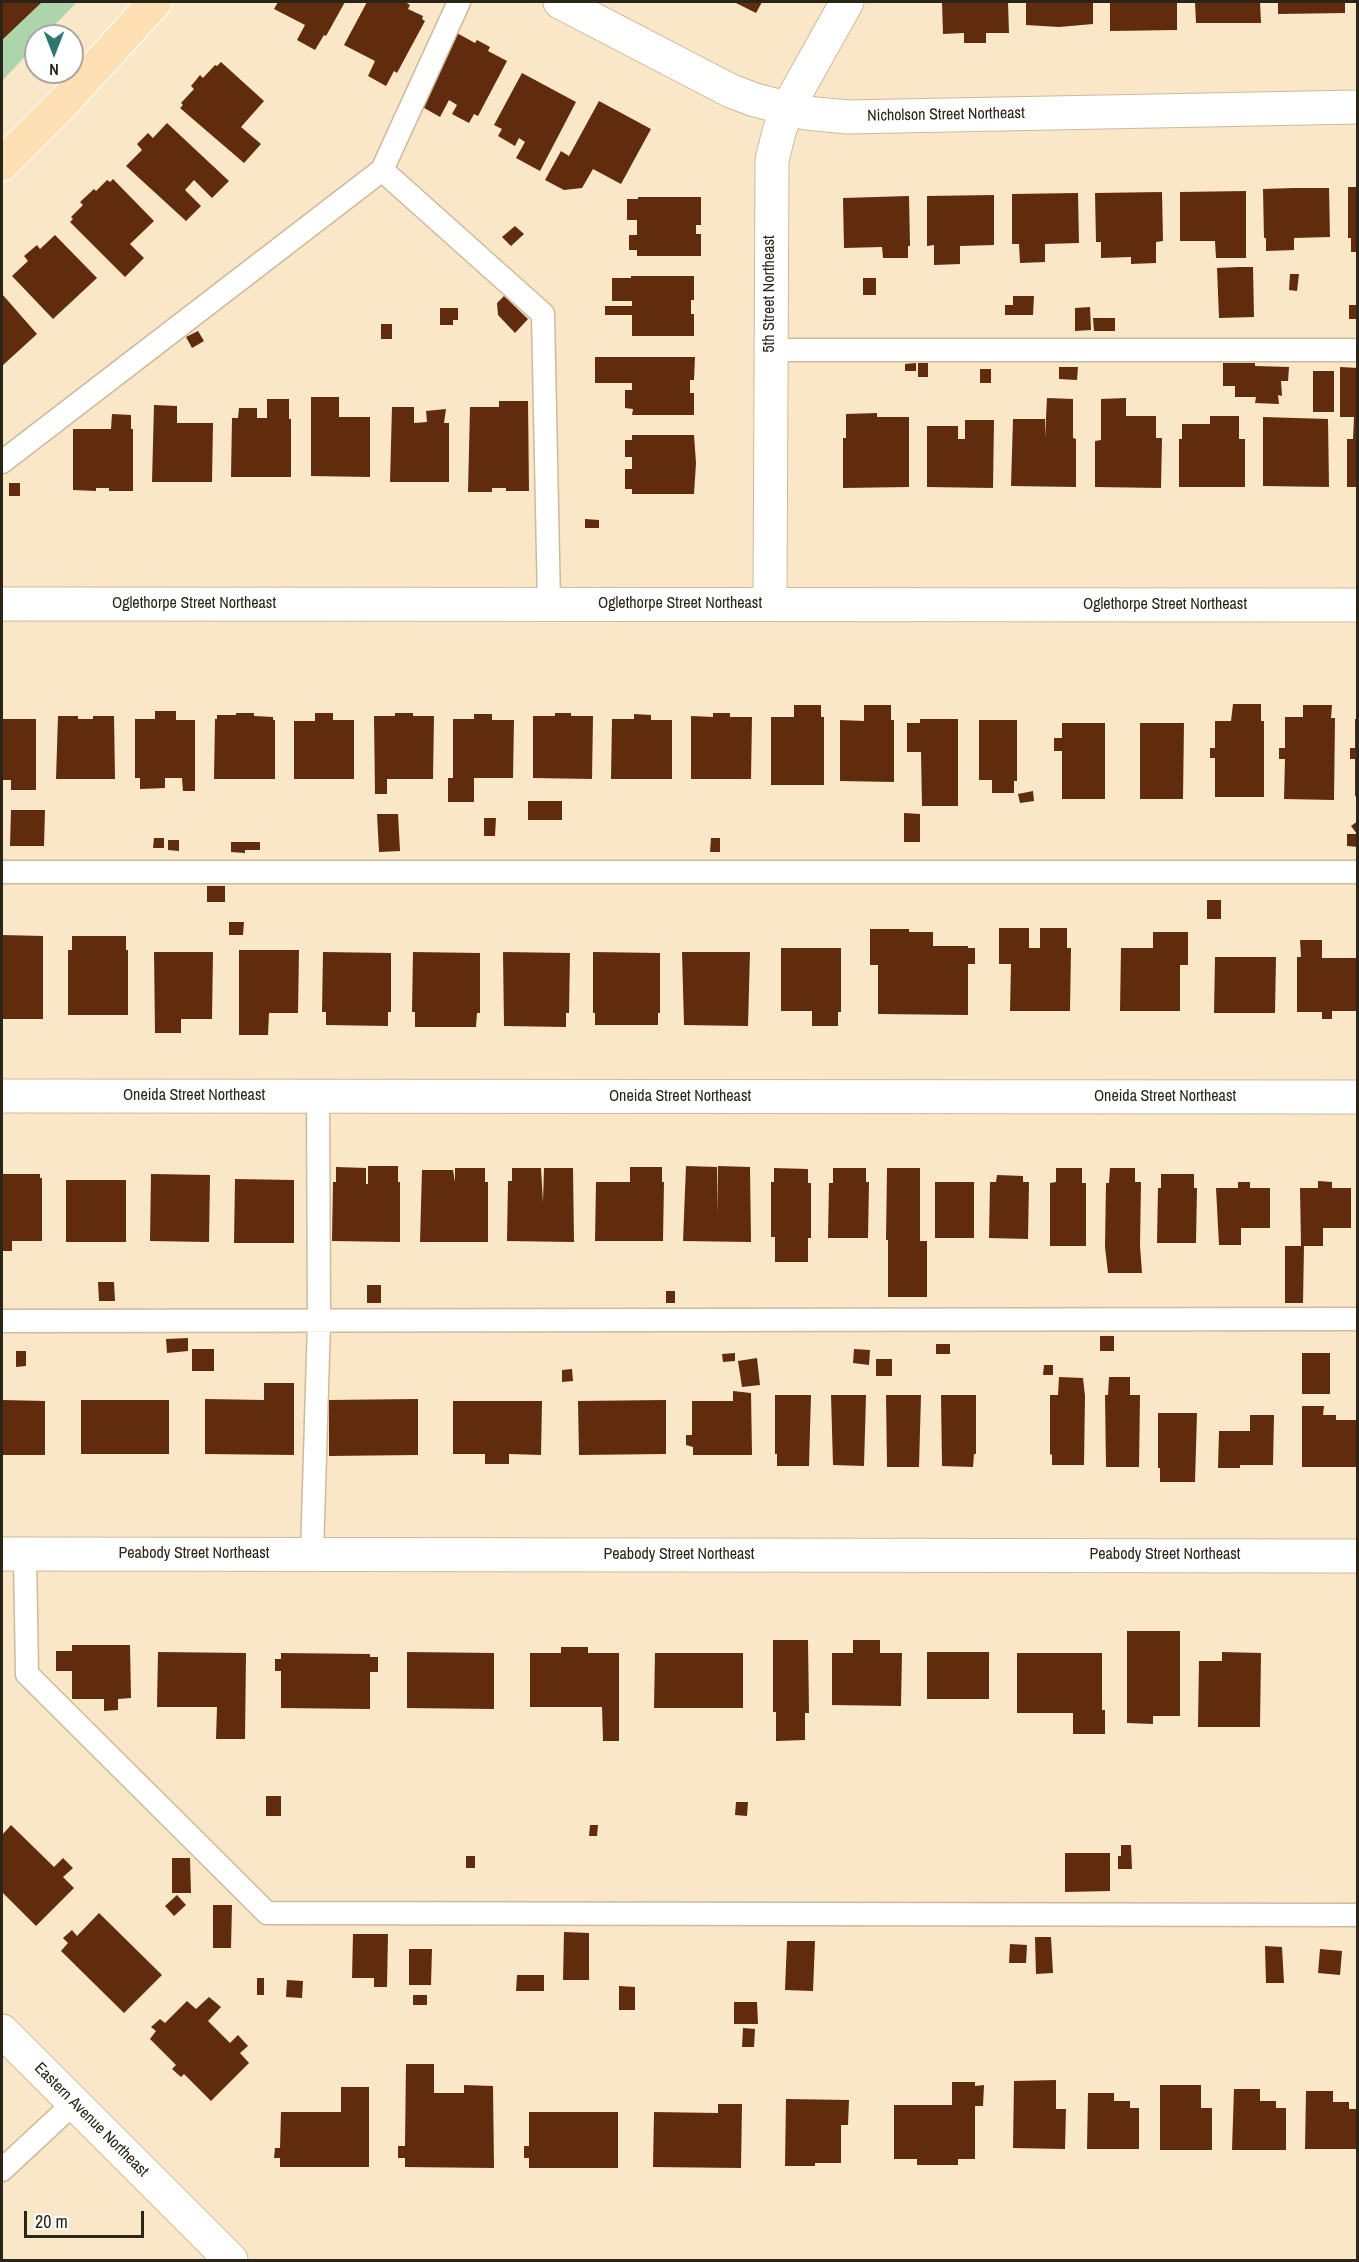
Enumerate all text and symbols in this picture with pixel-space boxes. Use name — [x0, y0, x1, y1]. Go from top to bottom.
north arrow — [24, 24, 84, 84]
text: N — [49, 59, 59, 81]
street label: Nicholson Street Northeast — [867, 104, 1025, 126]
street label: 5th Street Northeast — [760, 235, 780, 353]
street label: Oglethorpe Street Northeast — [112, 594, 276, 614]
street label: Oglethorpe Street Northeast — [598, 594, 762, 614]
street label: Oglethorpe Street Northeast — [1083, 595, 1247, 615]
street label: Oneida Street Northeast — [123, 1086, 265, 1106]
street label: Oneida Street Northeast — [609, 1087, 751, 1107]
street label: Oneida Street Northeast — [1094, 1087, 1236, 1107]
street label: Peabody Street Northeast — [119, 1544, 269, 1564]
street label: Peabody Street Northeast — [604, 1545, 754, 1565]
street label: Peabody Street Northeast — [1090, 1545, 1240, 1565]
street label: Eastern Avenue Northeast — [30, 2059, 152, 2181]
scale bar — [27, 2199, 147, 2237]
text: 20 m — [35, 2209, 68, 2234]

